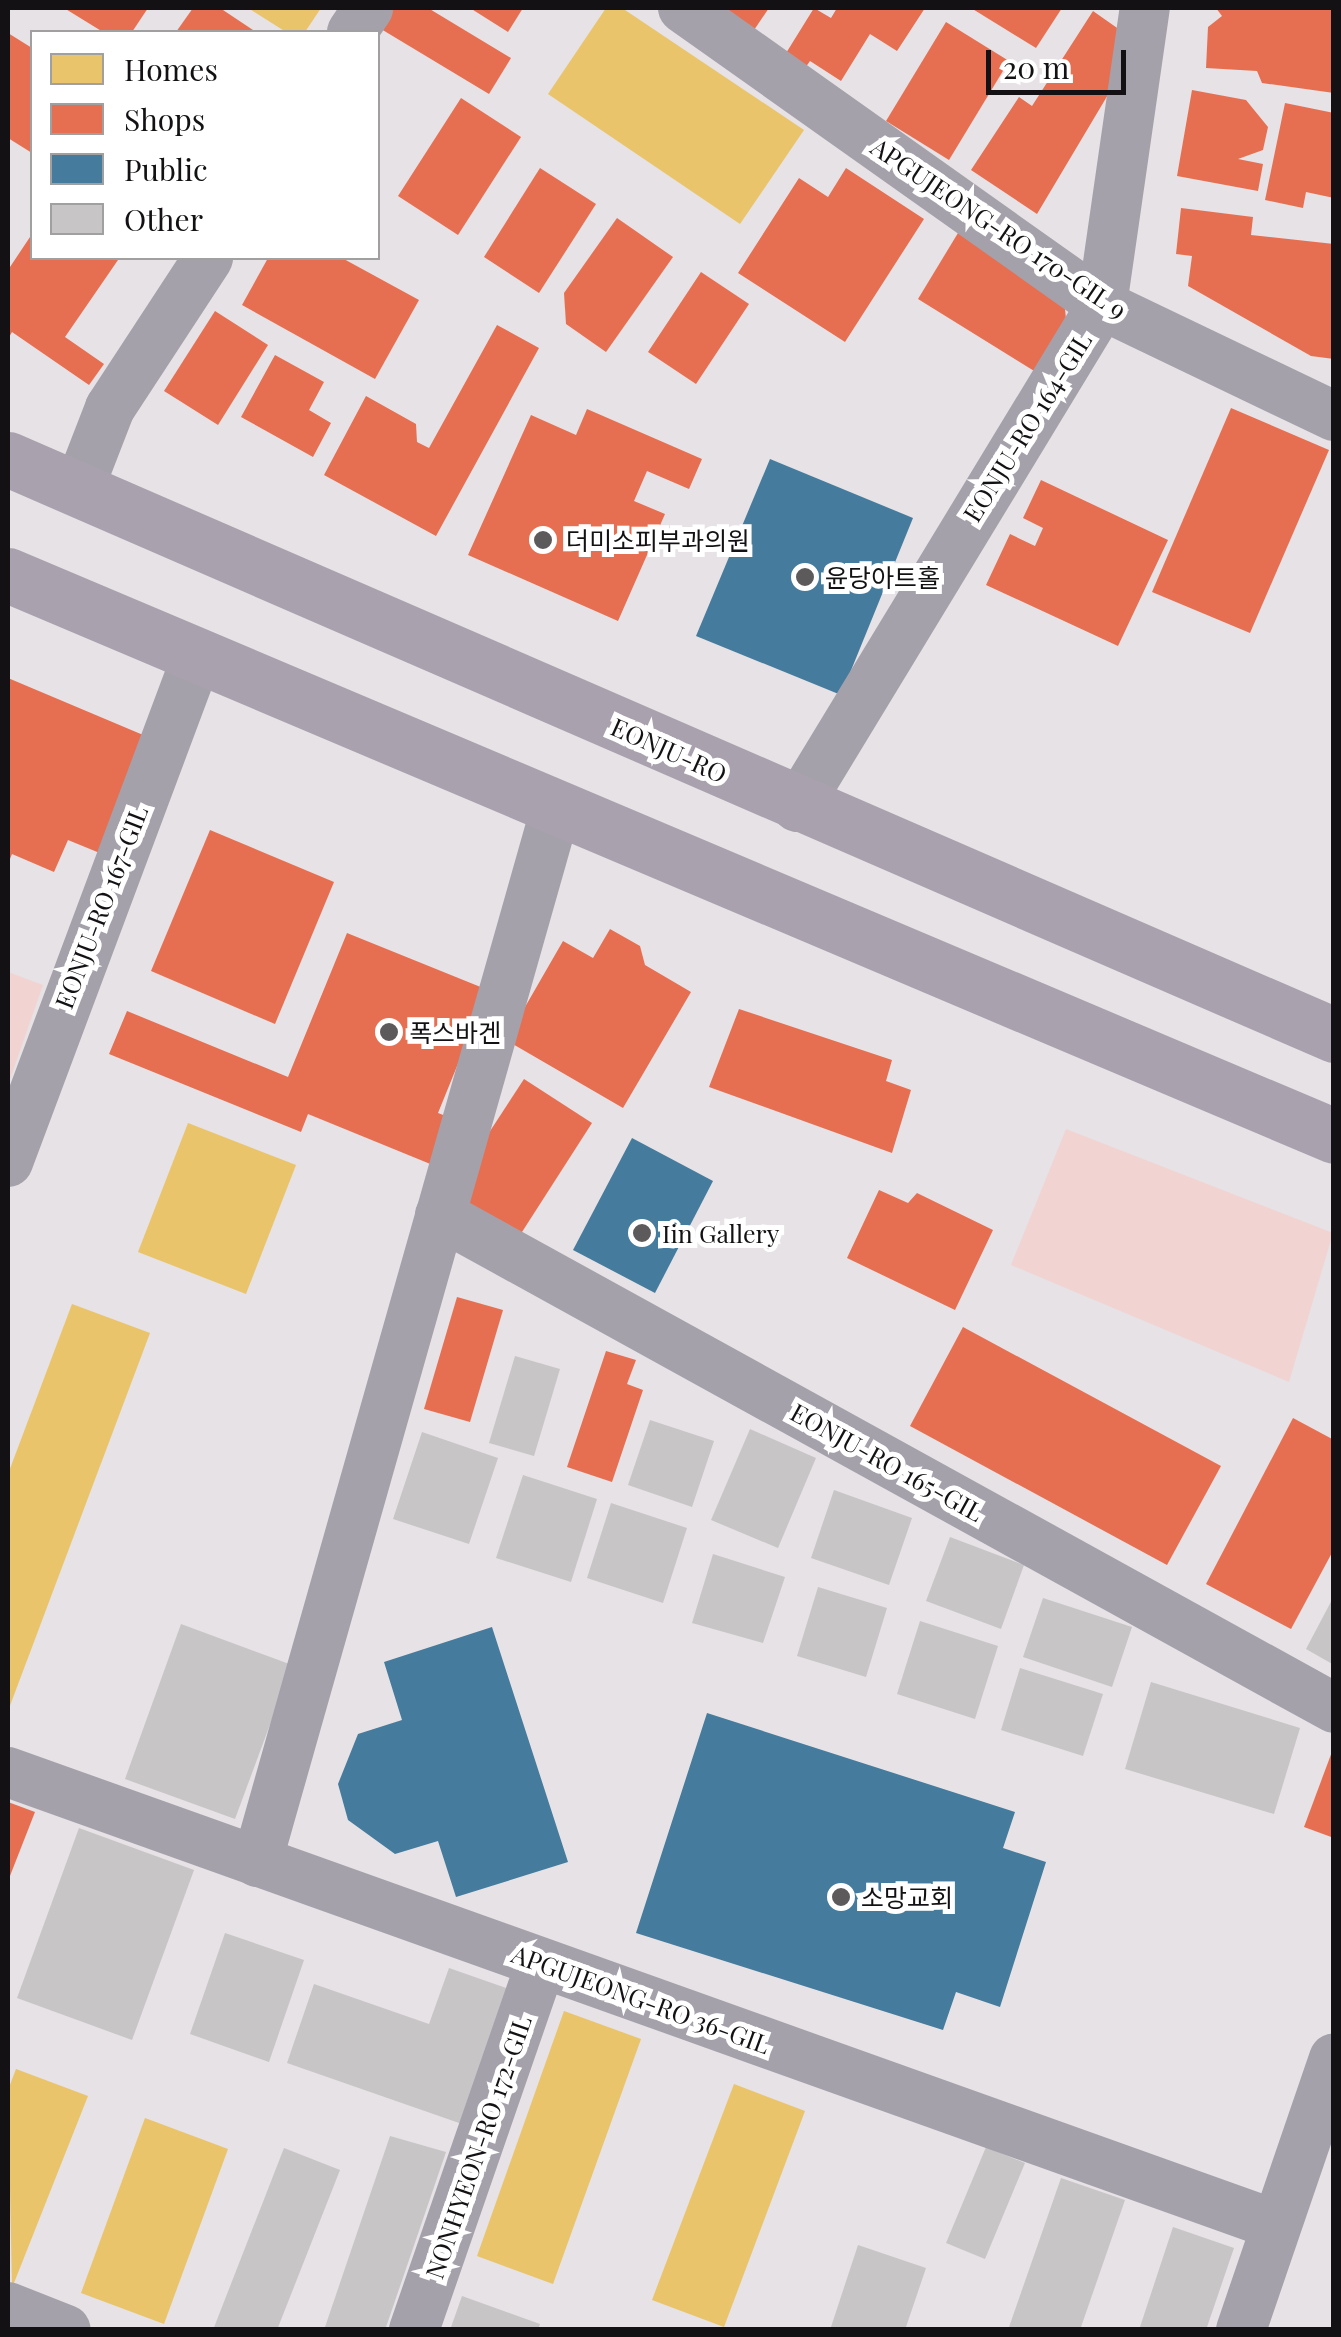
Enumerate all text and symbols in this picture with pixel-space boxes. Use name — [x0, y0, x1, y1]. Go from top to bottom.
legend — [30, 30, 380, 260]
scale bar — [991, 30, 1131, 92]
text: 20 m — [1003, 47, 1069, 87]
text: Homes — [124, 49, 218, 89]
text: Shops — [124, 99, 205, 139]
street label: APGUJEONG-RO 170-GIL 9 — [866, 131, 1132, 325]
text: Public — [124, 149, 208, 189]
text: Other — [124, 199, 203, 239]
street label: EONJU-RO 164-GIL — [957, 327, 1097, 527]
place label: 더미소피부과의원 — [566, 525, 750, 555]
marker: 더미소피부과의원 — [530, 527, 556, 553]
place label: 윤당아트홀 — [825, 562, 940, 592]
marker: 윤당아트홀 — [794, 566, 816, 588]
street label: EONJU-RO — [607, 711, 731, 789]
street label: EONJU-RO 167-GIL — [49, 801, 153, 1013]
place label: 폭스바겐 — [409, 1017, 501, 1047]
marker: 폭스바겐 — [378, 1021, 400, 1043]
place label: Iin Gallery — [662, 1218, 779, 1248]
marker: Iin Gallery — [631, 1222, 653, 1244]
street label: EONJU-RO 165-GIL — [786, 1397, 988, 1527]
place label: 소망교회 — [861, 1882, 953, 1912]
marker: 소망교회 — [830, 1886, 852, 1908]
street label: APGUJEONG-RO 36-GIL — [508, 1938, 774, 2060]
street label: NONHYEON-RO 172-GIL — [419, 2012, 537, 2282]

